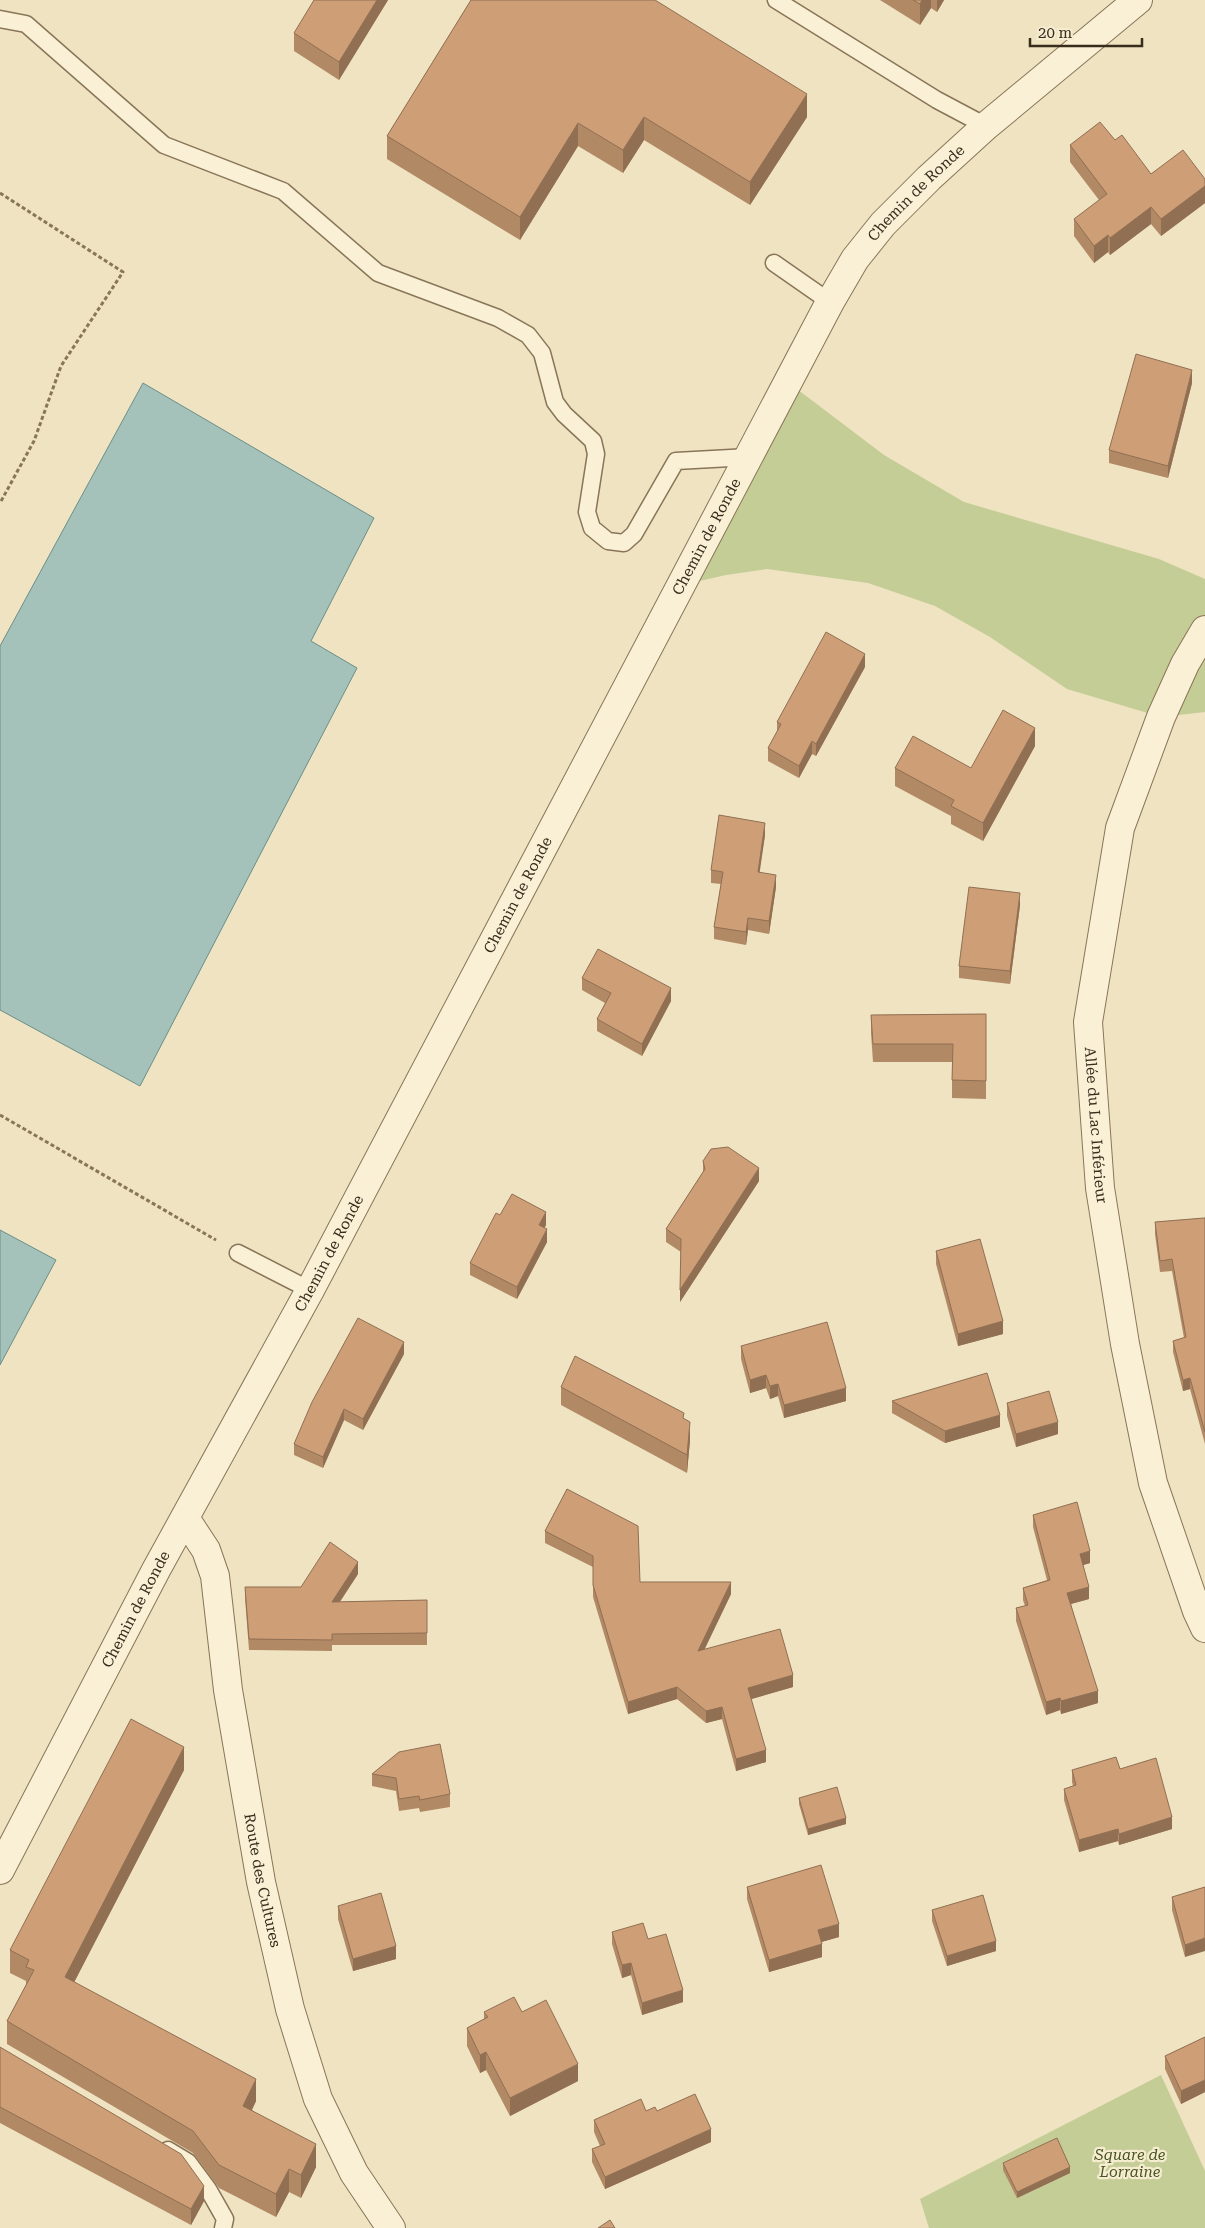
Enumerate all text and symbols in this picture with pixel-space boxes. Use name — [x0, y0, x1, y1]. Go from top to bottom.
scale bar — [1030, 15, 1142, 47]
text: 20 m — [1038, 24, 1073, 42]
street label: Chemin de Ronde — [864, 141, 968, 245]
street label: Chemin de Ronde — [668, 475, 745, 598]
street label: Chemin de Ronde — [480, 834, 556, 956]
street label: Allée du Lac Inférieur — [1081, 1046, 1111, 1205]
street label: Chemin de Ronde — [291, 1192, 367, 1315]
street label: Chemin de Ronde — [98, 1548, 174, 1671]
street label: Route des Cultures — [240, 1812, 285, 1949]
park label: Square de Lorraine — [1094, 2146, 1166, 2181]

